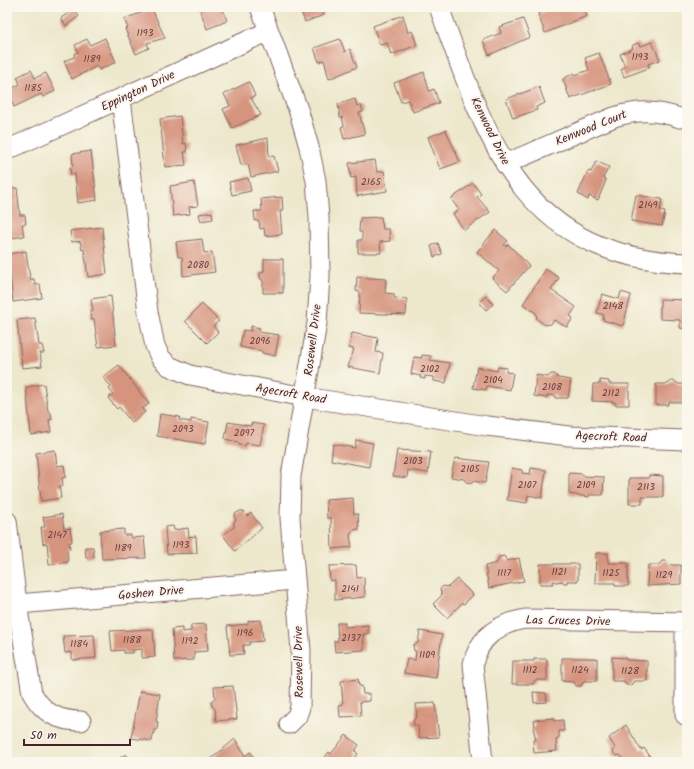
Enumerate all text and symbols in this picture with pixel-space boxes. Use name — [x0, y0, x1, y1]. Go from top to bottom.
house number: 1193 — [137, 25, 154, 41]
house number: 1193 — [632, 49, 649, 65]
house number: 1189 — [83, 51, 101, 67]
street label: Eppington Drive — [98, 65, 179, 116]
house number: 1185 — [24, 80, 42, 96]
street label: Kenwood Drive — [465, 94, 515, 169]
street label: Kenwood Court — [552, 105, 630, 151]
house number: 2165 — [361, 174, 382, 190]
house number: 2149 — [638, 197, 658, 213]
house number: 2080 — [187, 257, 209, 273]
house number: 2148 — [603, 298, 624, 314]
street label: Rosewell Drive — [299, 302, 327, 377]
house number: 2096 — [249, 333, 271, 349]
house number: 2102 — [420, 361, 440, 377]
house number: 2104 — [483, 372, 503, 388]
street label: Agecroft Road — [254, 378, 329, 410]
house number: 2108 — [542, 379, 563, 395]
house number: 2112 — [602, 385, 620, 401]
house number: 2093 — [172, 421, 194, 437]
house number: 2097 — [234, 425, 255, 441]
street label: Agecroft Road — [575, 426, 648, 448]
house number: 2103 — [403, 453, 423, 469]
house number: 2105 — [460, 461, 480, 477]
house number: 2107 — [518, 477, 537, 493]
house number: 2109 — [577, 477, 596, 493]
house number: 2113 — [637, 479, 655, 495]
house number: 2147 — [47, 527, 67, 543]
house number: 1193 — [173, 537, 190, 553]
house number: 1189 — [114, 540, 132, 556]
house number: 1121 — [551, 564, 567, 580]
house number: 1117 — [497, 565, 511, 581]
house number: 1125 — [602, 565, 620, 581]
house number: 1129 — [656, 567, 673, 583]
street label: Goshen Drive — [117, 581, 185, 605]
house number: 2141 — [341, 581, 359, 597]
street label: Las Cruces Drive — [525, 611, 611, 631]
house number: 1196 — [237, 625, 253, 641]
street label: Rosewell Drive — [289, 625, 309, 698]
house number: 2137 — [341, 630, 361, 646]
house number: 1188 — [123, 632, 142, 648]
house number: 1192 — [182, 633, 199, 649]
house number: 1184 — [70, 636, 88, 652]
house number: 1109 — [419, 647, 435, 663]
house number: 1112 — [522, 662, 538, 678]
house number: 1124 — [571, 662, 589, 678]
house number: 1128 — [621, 663, 640, 679]
scale bar — [24, 721, 130, 747]
text: 50 m — [30, 726, 57, 745]

